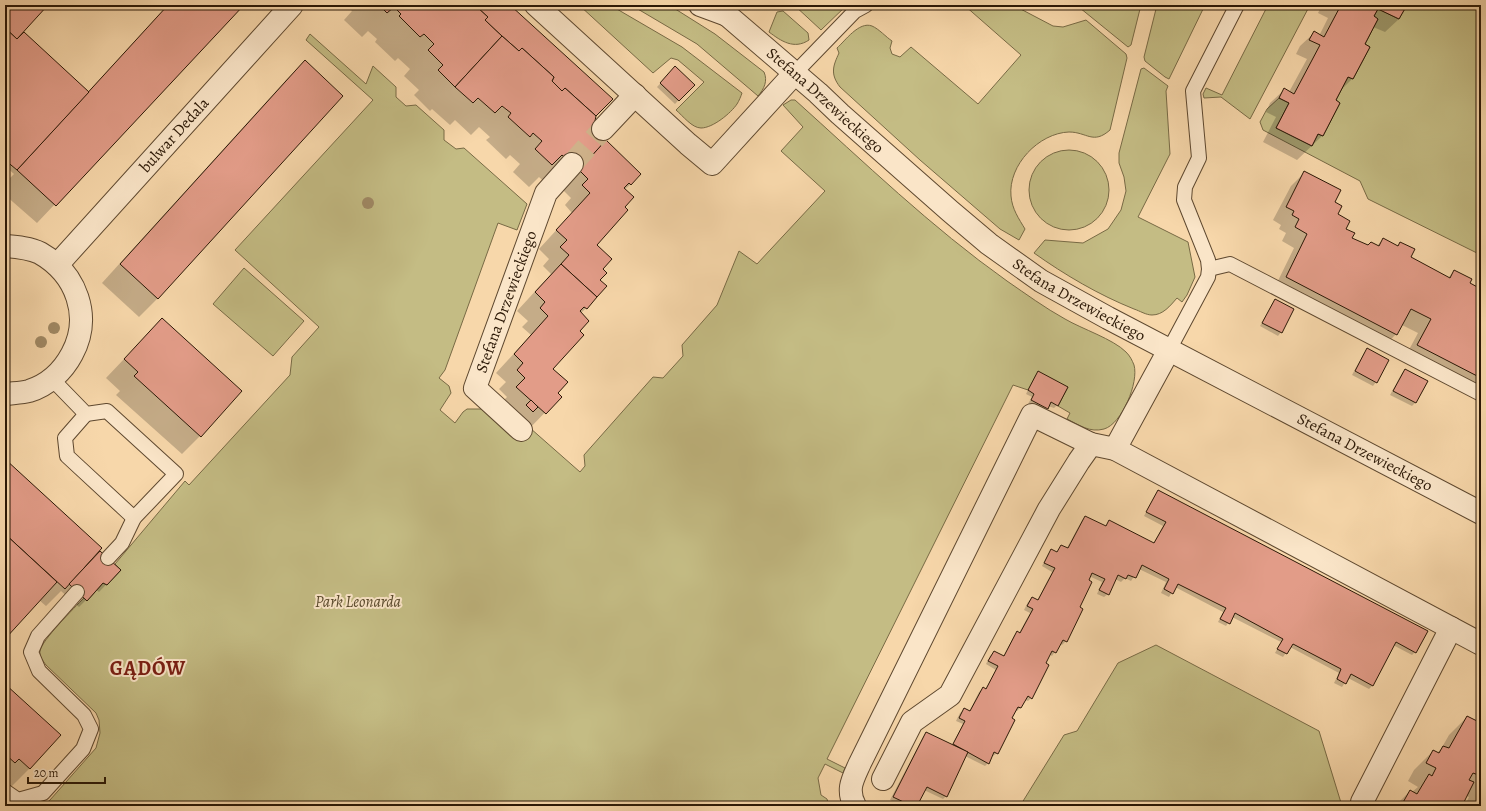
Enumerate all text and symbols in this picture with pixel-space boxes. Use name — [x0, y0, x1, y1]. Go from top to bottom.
street label: Stefana Drzewieckiego — [762, 43, 889, 159]
street label: bulwar Dedala — [135, 92, 215, 178]
street label: Stefana Drzewieckiego — [470, 227, 542, 376]
street label: Stefana Drzewieckiego — [1008, 253, 1149, 347]
street label: Stefana Drzewieckiego — [1293, 408, 1436, 497]
park label: Park Leonarda — [315, 591, 402, 613]
district label: GĄDÓW — [110, 655, 186, 682]
scale bar — [28, 759, 105, 785]
text: 20 m — [34, 765, 58, 781]

